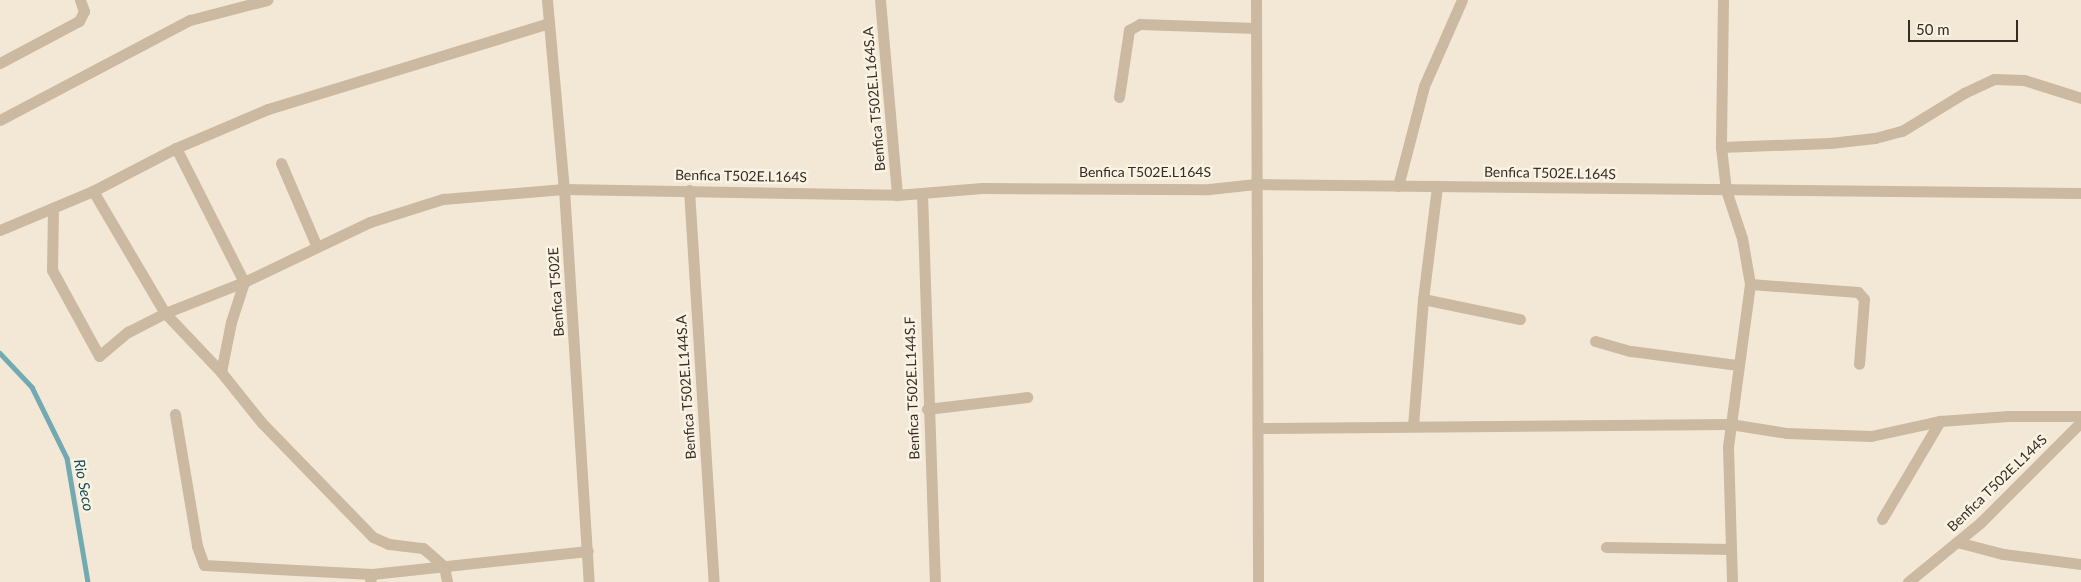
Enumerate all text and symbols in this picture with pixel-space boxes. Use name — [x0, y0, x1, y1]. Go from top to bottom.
scale bar — [1911, 10, 2021, 42]
text: 50 m — [1916, 20, 1950, 38]
street label: Benfica T502E.L164S.A — [859, 26, 889, 172]
street label: Benfica T502E.L164S — [1484, 163, 1616, 183]
street label: Benfica T502E.L164S — [1079, 164, 1211, 180]
street label: Benfica T502E.L164S — [675, 166, 807, 186]
street label: Benfica T502E — [544, 247, 568, 337]
street label: Benfica T502E.L144S.A — [673, 314, 699, 460]
street label: Benfica T502E.L144S.F — [901, 316, 923, 460]
street label: Benfica T502E.L144S — [1944, 431, 2050, 535]
water label: Rio Seco — [70, 457, 98, 513]

